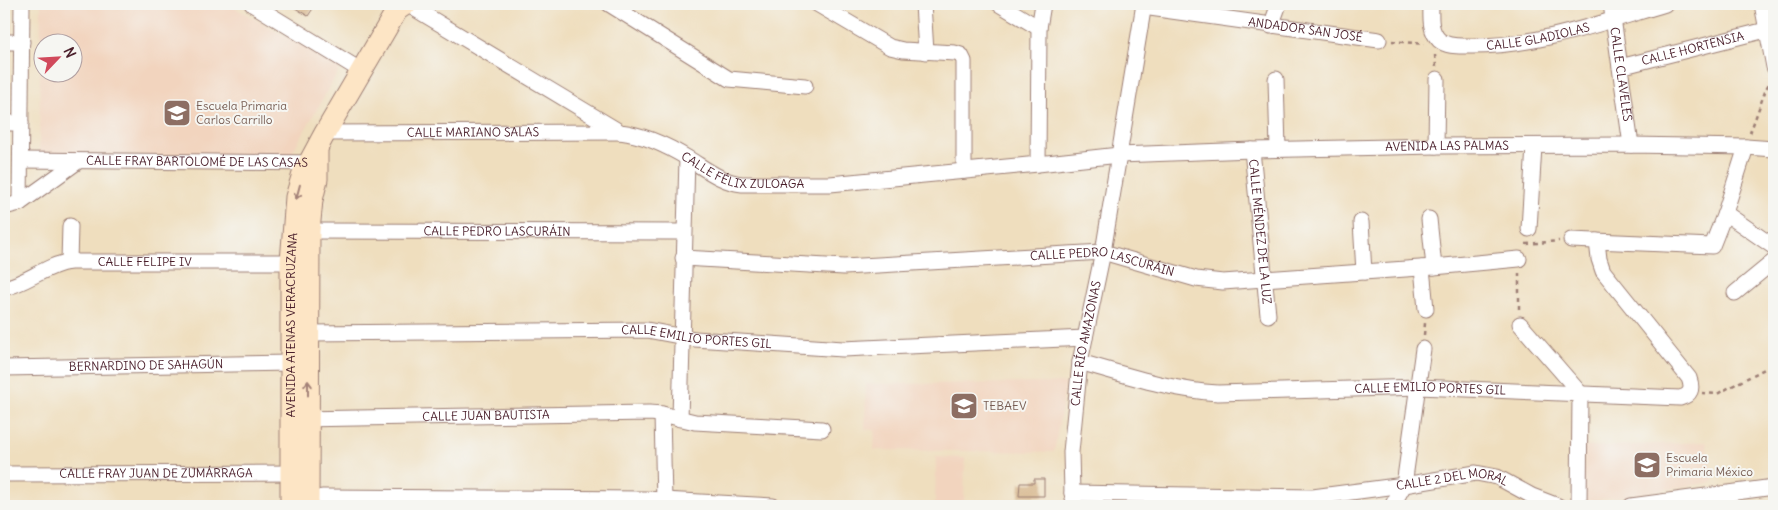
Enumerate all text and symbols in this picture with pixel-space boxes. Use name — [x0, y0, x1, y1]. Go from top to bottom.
street label: ANDADOR SAN JOSÉ — [1247, 14, 1364, 45]
street label: CALLE GLADIOLAS — [1486, 19, 1592, 53]
street label: CALLE CLAVELES — [1607, 26, 1636, 123]
street label: CALLE HORTENSIA — [1640, 28, 1746, 68]
north arrow — [32, 32, 82, 82]
text: N — [60, 44, 80, 61]
school or university icon: Escuela Primaria Carlos Carrillo — [162, 98, 192, 128]
place label: Escuela Primaria Carlos Carrillo — [196, 98, 287, 127]
street label: CALLE MARIANO SALAS — [407, 124, 540, 140]
street label: AVENIDA LAS PALMAS — [1385, 138, 1509, 154]
street label: CALLE FÉLIX ZULOAGA — [679, 148, 804, 191]
street label: CALLE FRAY BARTOLOMÉ DE LAS CASAS — [86, 153, 308, 170]
street label: CALLE MÉNDEZ DE LA LUZ — [1246, 158, 1275, 305]
one-way arrow — [292, 183, 302, 199]
street label: CALLE PEDRO LASCURÁIN — [423, 223, 571, 239]
street label: AVENIDA ATENAS VERACRUZANA — [283, 232, 300, 417]
street label: CALLE PEDRO LASCURÁIN — [1029, 243, 1176, 279]
street label: CALLE FELIPE IV — [98, 254, 192, 269]
street label: CALLE RÍO AMAZONAS — [1068, 279, 1104, 407]
street label: CALLE EMILIO PORTES GIL — [621, 322, 773, 351]
street label: BERNARDINO DE SAHAGÚN — [69, 356, 223, 374]
street label: CALLE EMILIO PORTES GIL — [1354, 379, 1507, 398]
one-way arrow — [303, 380, 313, 396]
school or university icon: TEBAEV — [949, 391, 979, 421]
place label: TEBAEV — [983, 398, 1027, 413]
street label: CALLE JUAN BAUTISTA — [422, 407, 550, 424]
school or university icon: Escuela Primaria México — [1632, 450, 1662, 480]
place label: Escuela Primaria México — [1666, 450, 1753, 479]
street label: CALLE FRAY JUAN DE ZUMÁRRAGA — [59, 465, 253, 481]
street label: CALLE 2 DEL MORAL — [1395, 465, 1512, 493]

